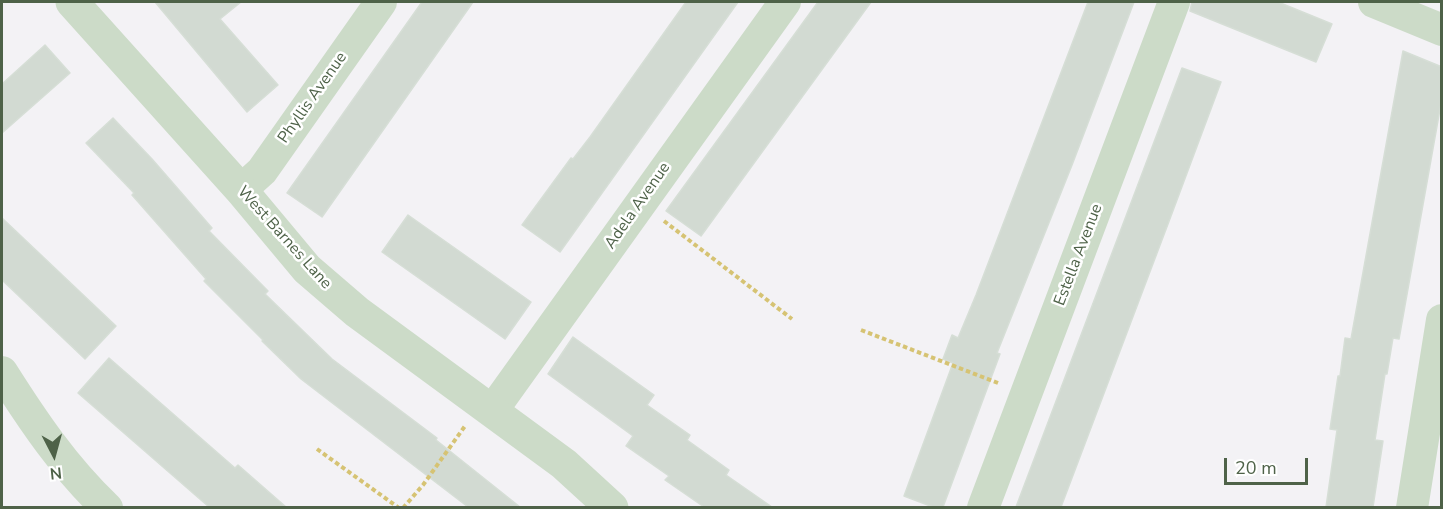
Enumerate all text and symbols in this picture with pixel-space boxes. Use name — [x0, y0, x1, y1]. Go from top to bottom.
street label: Phyllis Avenue — [275, 49, 351, 147]
street label: Adela Avenue — [601, 159, 675, 253]
street label: West Barnes Lane — [233, 183, 335, 293]
street label: Estella Avenue — [1051, 201, 1107, 309]
north arrow — [24, 425, 84, 485]
scale bar — [1227, 446, 1311, 484]
text: 20 m — [1235, 456, 1277, 480]
text: N — [49, 461, 63, 484]

